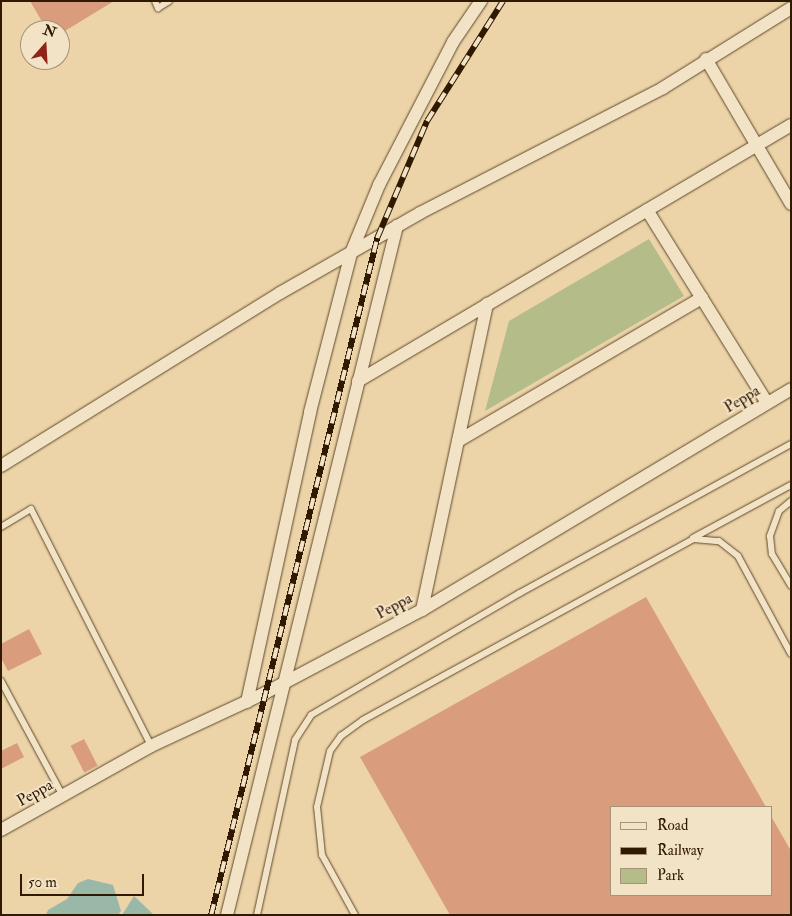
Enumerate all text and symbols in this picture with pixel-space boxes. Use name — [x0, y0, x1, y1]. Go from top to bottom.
north arrow — [20, 20, 70, 70]
text: N — [41, 21, 58, 41]
street label: Peppa — [721, 381, 763, 417]
street label: Peppa — [373, 589, 415, 623]
street label: Peppa — [14, 775, 56, 811]
legend — [610, 806, 772, 896]
text: Road — [657, 816, 688, 835]
text: Railway — [657, 841, 703, 860]
scale bar — [22, 864, 146, 896]
text: Park — [657, 866, 684, 885]
text: 50 m — [28, 873, 57, 892]

